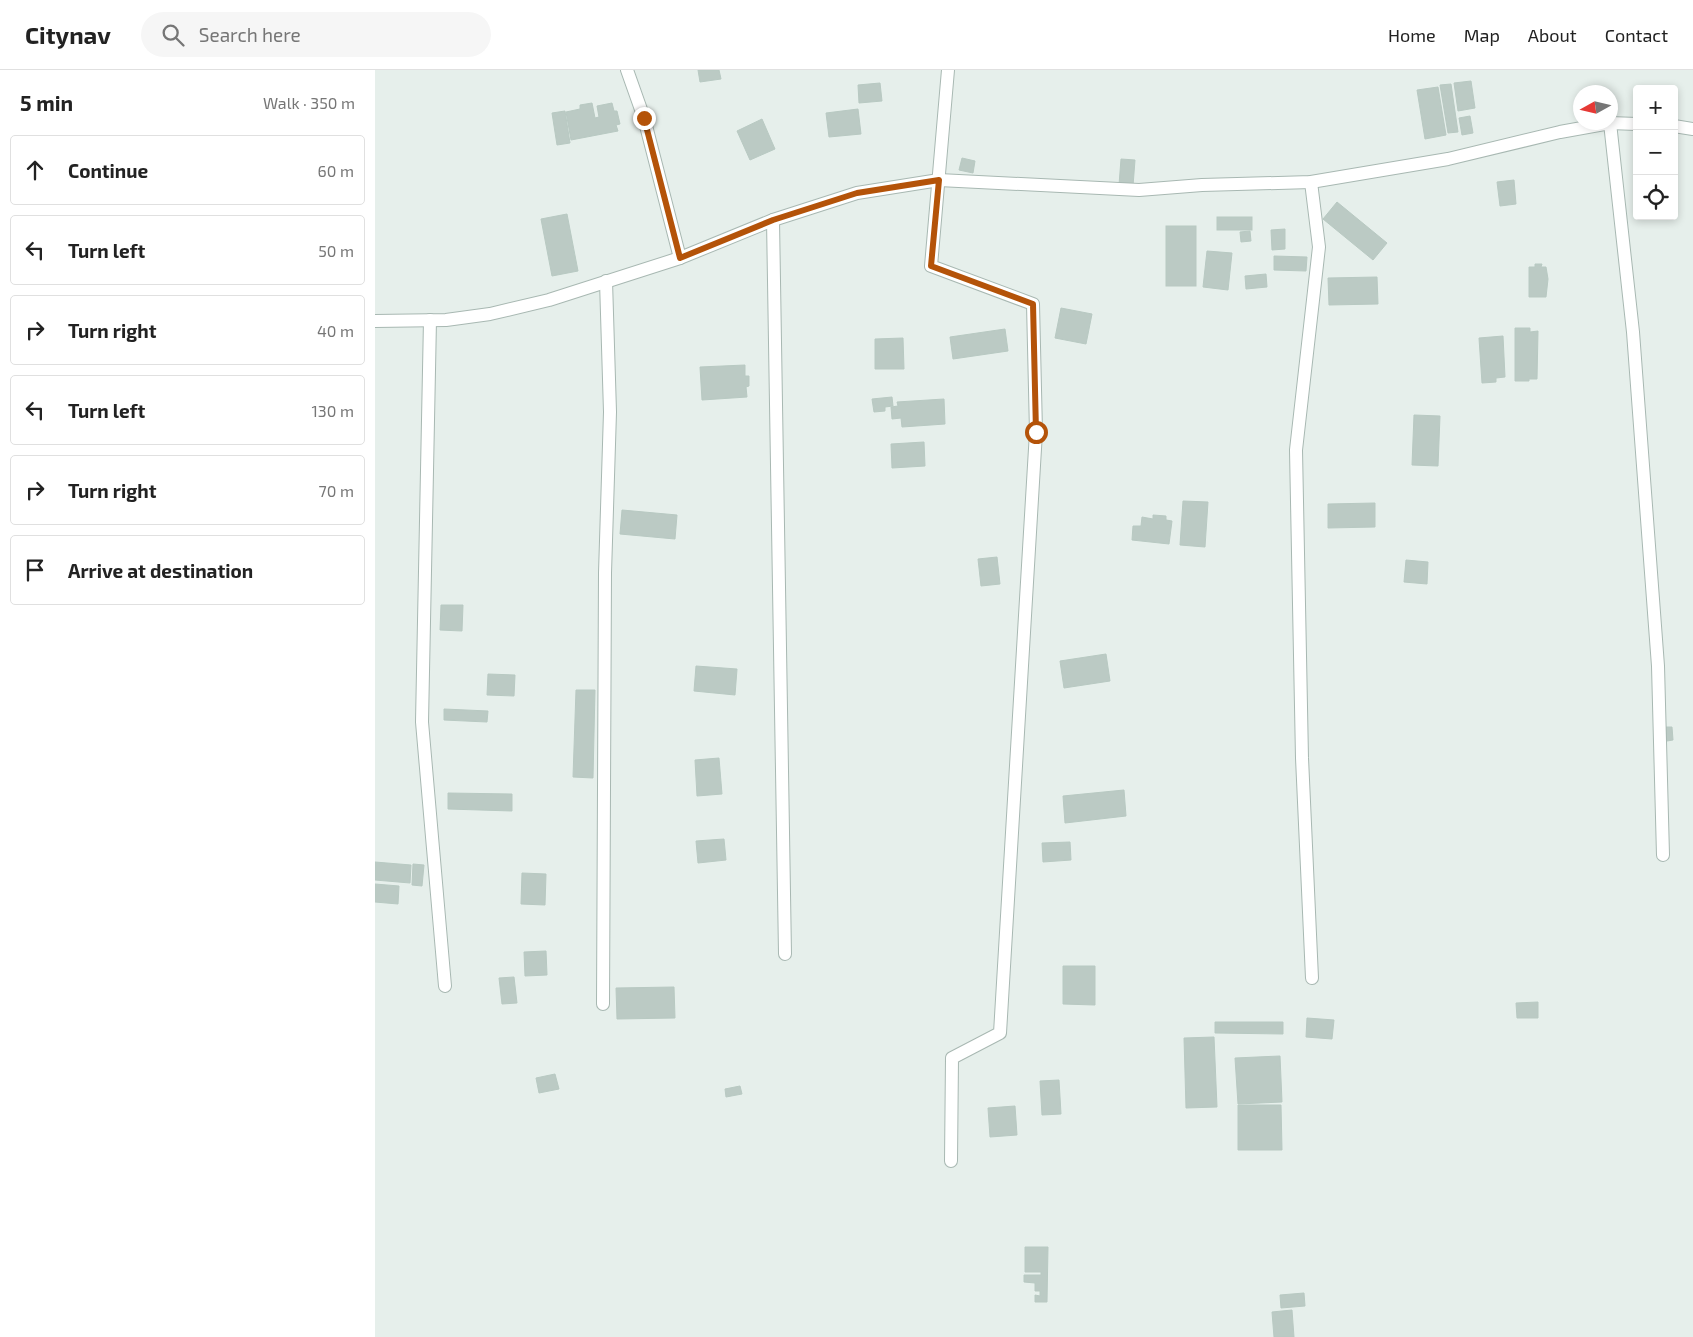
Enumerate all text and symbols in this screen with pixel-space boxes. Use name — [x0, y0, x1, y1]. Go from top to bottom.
search box — [141, 12, 491, 57]
text: Citynav — [25, 20, 111, 49]
icon: search — [159, 21, 187, 49]
text: Search here — [199, 23, 301, 46]
text: Home — [1388, 24, 1436, 46]
text: Map — [1464, 24, 1500, 46]
text: About — [1528, 24, 1577, 46]
text: Contact — [1605, 24, 1668, 46]
north arrow — [1573, 85, 1618, 130]
map controls — [1633, 85, 1678, 220]
button: + — [1633, 85, 1678, 130]
text: 5 min — [20, 90, 73, 115]
text: Walk · 350 m — [263, 93, 355, 112]
route end — [633, 107, 656, 130]
button: − — [1633, 130, 1678, 175]
icon: ahead — [21, 156, 49, 184]
text: Continue — [68, 159, 148, 182]
text: 60 m — [318, 161, 354, 180]
button: locate — [1633, 175, 1678, 220]
icon: left — [21, 236, 49, 264]
text: Turn left — [68, 239, 145, 262]
text: 50 m — [318, 241, 354, 260]
icon: right — [21, 316, 49, 344]
text: Turn right — [68, 319, 156, 342]
text: 40 m — [317, 321, 354, 340]
icon: left — [21, 396, 49, 424]
text: Turn left — [68, 399, 145, 422]
text: 130 m — [312, 401, 354, 420]
route start — [1025, 421, 1048, 444]
icon: right — [21, 476, 49, 504]
text: Turn right — [68, 479, 156, 502]
text: 70 m — [319, 481, 354, 500]
icon: arrive — [21, 556, 49, 584]
text: Arrive at destination — [68, 559, 253, 582]

